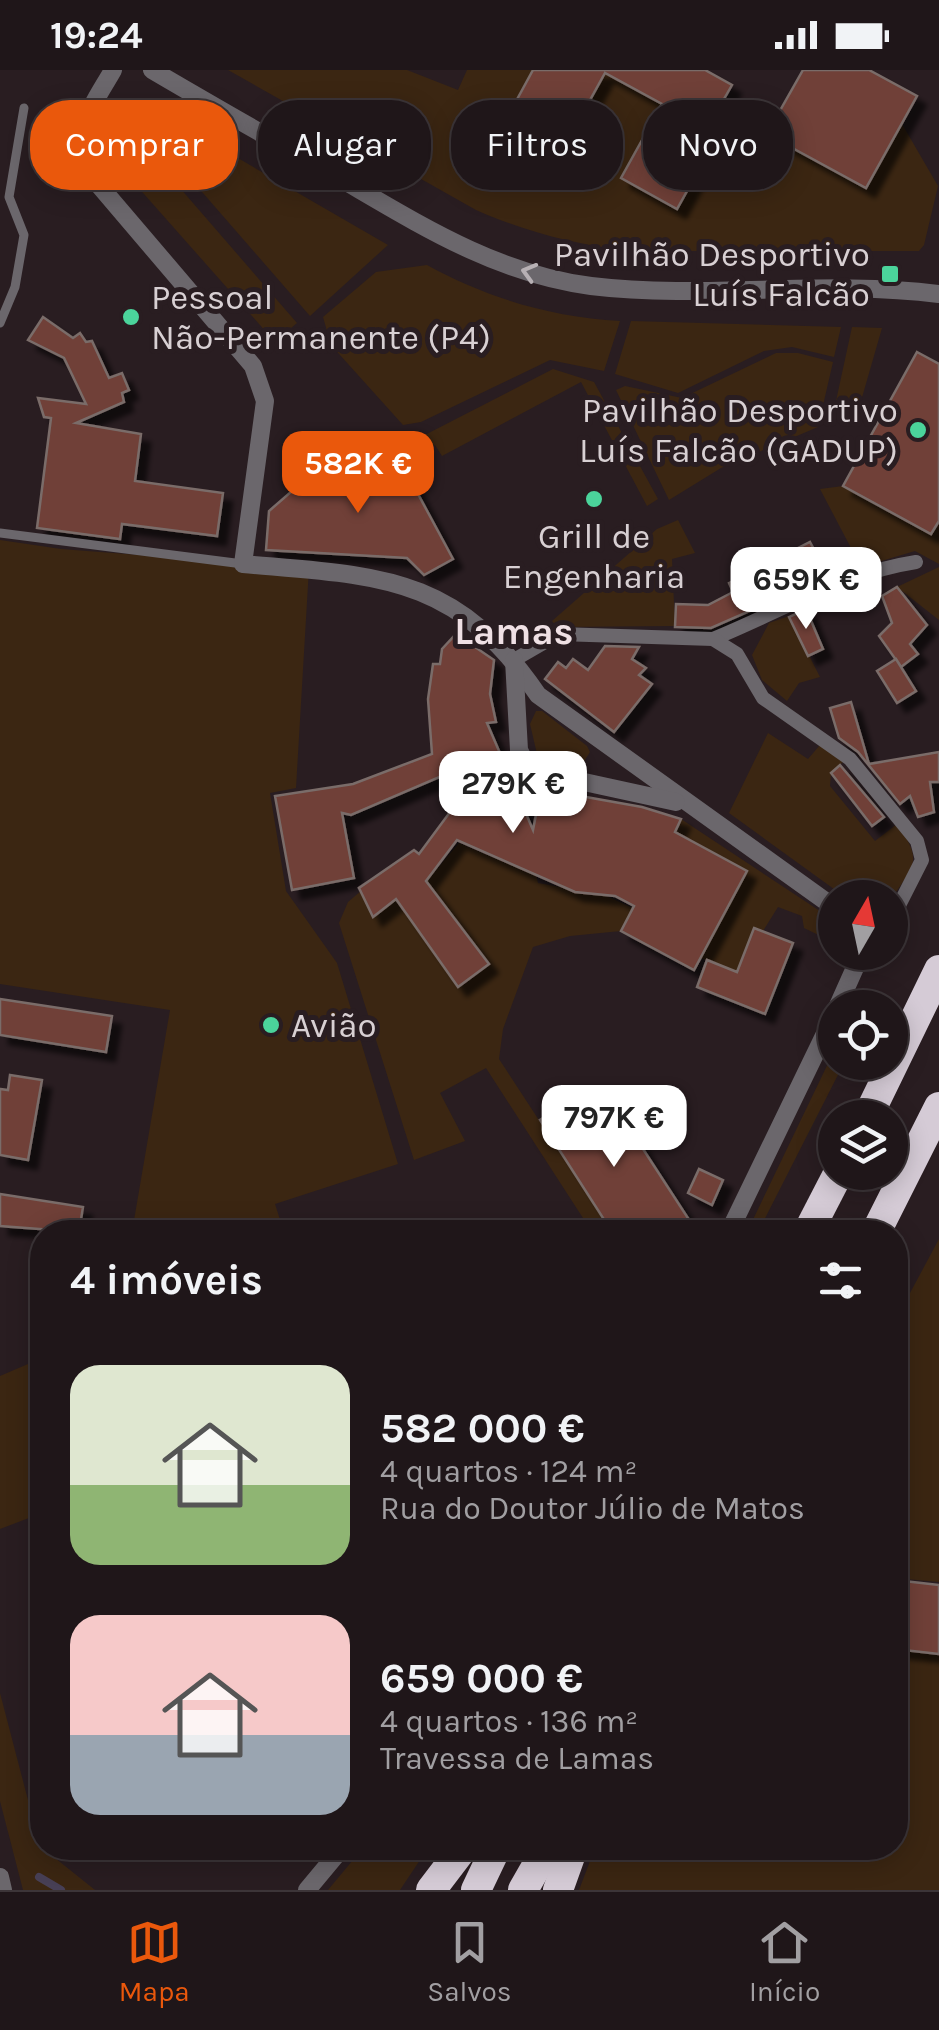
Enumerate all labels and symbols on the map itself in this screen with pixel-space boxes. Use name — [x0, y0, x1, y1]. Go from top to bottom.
place label: Pavilhão Desportivo Luís Falcão — [554, 234, 870, 315]
one-way arrow — [521, 263, 538, 284]
marker: Pavilhão Desportivo Luís Falcão — [879, 263, 901, 285]
place label: Pessoal Não-Permanente (P4) — [151, 277, 491, 358]
marker: Pessoal Não-Permanente (P4) — [120, 306, 142, 328]
place label: Pavilhão Desportivo Luís Falcão (GADUP) — [579, 390, 898, 471]
marker: Pavilhão Desportivo Luís Falcão (GADUP) — [907, 419, 929, 441]
pin: 582K € — [277, 431, 439, 516]
marker: Grill de Engenharia — [583, 488, 605, 510]
place label: Grill de Engenharia — [503, 516, 685, 597]
pin: 659K € — [725, 547, 887, 632]
district label: Lamas — [454, 609, 574, 654]
pin: 279K € — [432, 751, 594, 836]
north arrow — [818, 880, 908, 970]
place label: Avião — [291, 1005, 377, 1046]
marker: Avião — [260, 1014, 282, 1036]
pin: 797K € — [533, 1085, 695, 1170]

